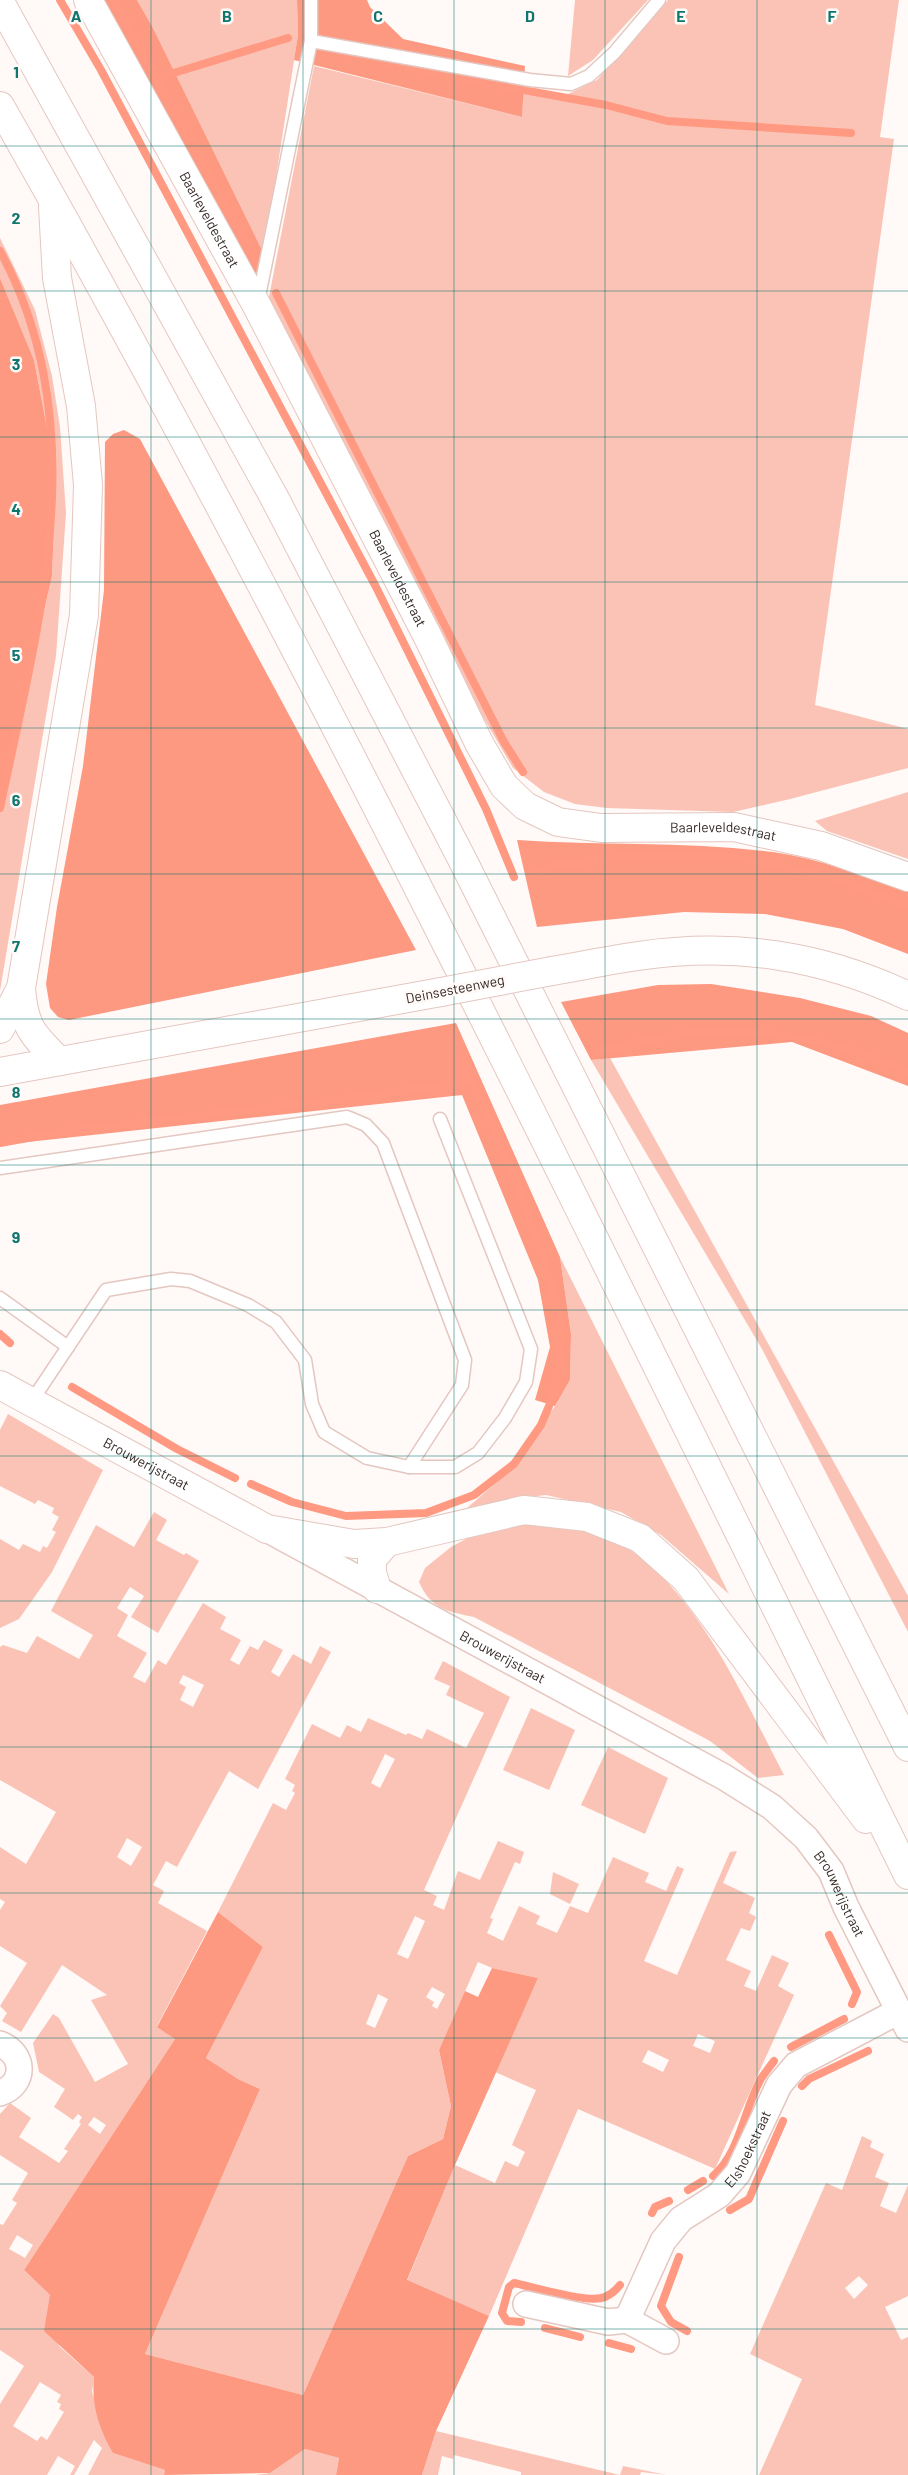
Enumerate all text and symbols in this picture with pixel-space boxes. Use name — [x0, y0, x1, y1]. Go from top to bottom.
text: A — [71, 6, 82, 25]
text: B — [222, 6, 232, 25]
text: C — [373, 6, 383, 25]
text: D — [525, 6, 535, 25]
text: E — [676, 6, 686, 25]
text: F — [828, 6, 837, 25]
text: 1 — [13, 62, 19, 81]
street label: Baarleveldestraat — [176, 169, 243, 270]
text: 2 — [12, 208, 21, 227]
text: 3 — [12, 354, 20, 373]
text: 4 — [11, 499, 21, 518]
street label: Baarleveldestraat — [366, 527, 430, 629]
text: 5 — [12, 645, 21, 664]
text: 6 — [12, 790, 21, 809]
street label: Baarleveldestraat — [670, 818, 778, 844]
text: 7 — [12, 936, 20, 955]
street label: Deinsesteenweg — [404, 971, 506, 1006]
text: 8 — [12, 1082, 21, 1101]
text: 9 — [12, 1227, 20, 1246]
street label: Brouwerijstraat — [101, 1433, 192, 1493]
street label: Brouwerijstraat — [457, 1626, 548, 1687]
street label: Brouwerijstraat — [811, 1847, 869, 1940]
street label: Elshoekstraat — [720, 2108, 774, 2191]

